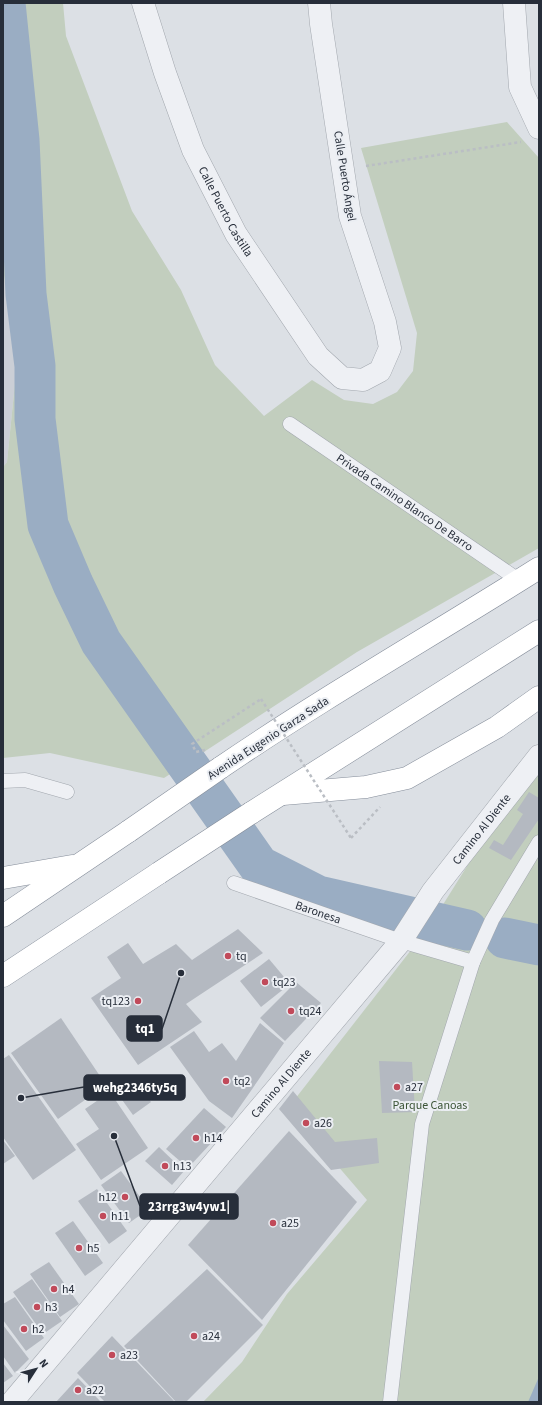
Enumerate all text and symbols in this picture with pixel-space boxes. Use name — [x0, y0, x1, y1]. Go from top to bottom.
street label: Calle Puerto Ángel — [329, 130, 360, 223]
street label: Calle Puerto Castilla — [194, 164, 257, 260]
street label: Privada Camino Blanco De Barro — [333, 450, 476, 556]
street label: Avenida Eugenio Garza Sada — [204, 693, 332, 784]
street label: Camino Al Diente — [449, 790, 515, 869]
street label: Baronesa — [293, 897, 343, 928]
place label: tq — [236, 948, 247, 965]
marker: tq — [223, 951, 233, 961]
place label: tq23 — [273, 974, 296, 991]
marker: tq23 — [260, 977, 270, 987]
place label: tq123 — [102, 993, 130, 1010]
marker: tq123 — [133, 996, 143, 1006]
place label: tq24 — [299, 1003, 322, 1020]
marker: tq24 — [286, 1006, 296, 1016]
callout: tq1 — [127, 1016, 162, 1041]
text: tq1 — [135, 1020, 155, 1038]
street label: Camino Al Diente — [247, 1045, 316, 1122]
place label: tq2 — [234, 1073, 251, 1090]
callout: wehg2346ty5q — [84, 1075, 185, 1100]
marker: tq2 — [221, 1076, 231, 1086]
text: wehg2346ty5q — [93, 1079, 177, 1097]
place label: a27 — [405, 1079, 423, 1096]
marker: a27 — [392, 1082, 402, 1092]
park label: Parque Canoas — [393, 1097, 467, 1114]
place label: a26 — [314, 1115, 332, 1132]
marker: a26 — [301, 1118, 311, 1128]
place label: h14 — [204, 1130, 222, 1147]
marker: h14 — [191, 1133, 201, 1143]
place label: h13 — [173, 1158, 191, 1175]
marker: h13 — [160, 1161, 170, 1171]
place label: h12 — [99, 1189, 117, 1206]
marker: h12 — [120, 1192, 130, 1202]
callout: 23rrg3w4yw1| — [140, 1194, 238, 1219]
text: 23rrg3w4yw1| — [148, 1198, 230, 1216]
place label: h11 — [111, 1208, 129, 1225]
marker: h11 — [98, 1211, 108, 1221]
place label: a25 — [281, 1215, 299, 1232]
marker: a25 — [268, 1218, 278, 1228]
place label: h5 — [87, 1240, 100, 1257]
marker: h5 — [74, 1243, 84, 1253]
place label: h4 — [62, 1281, 75, 1298]
marker: h4 — [49, 1284, 59, 1294]
place label: h3 — [45, 1299, 58, 1316]
marker: h3 — [32, 1302, 42, 1312]
place label: h2 — [32, 1321, 45, 1338]
marker: h2 — [19, 1324, 29, 1334]
place label: a24 — [202, 1328, 220, 1345]
marker: a24 — [189, 1331, 199, 1341]
place label: a23 — [120, 1347, 138, 1364]
north arrow — [16, 1349, 56, 1389]
marker: a23 — [107, 1350, 117, 1360]
text: N — [35, 1356, 52, 1371]
place label: a22 — [86, 1382, 104, 1399]
marker: a22 — [73, 1385, 83, 1395]

